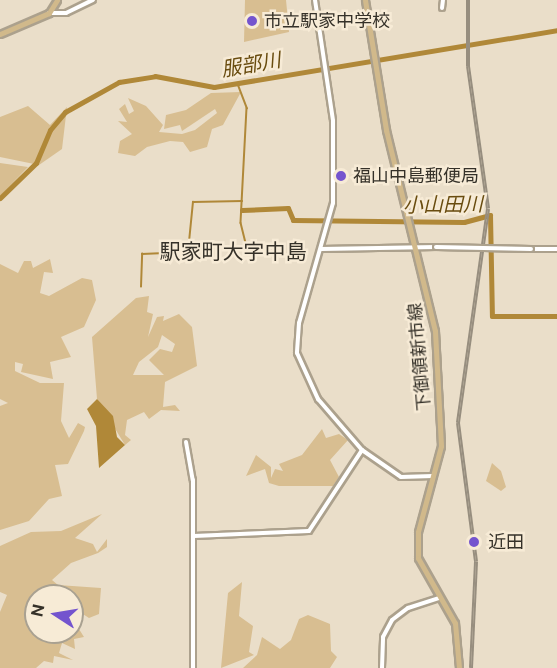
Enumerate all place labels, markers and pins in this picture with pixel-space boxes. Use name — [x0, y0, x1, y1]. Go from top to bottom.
place label: 市立駅家中学校 — [264, 10, 390, 32]
marker: 市立駅家中学校 — [245, 14, 259, 28]
place label: 福山中島郵便局 — [353, 165, 479, 187]
marker: 福山中島郵便局 — [334, 169, 348, 183]
place label: 近田 — [488, 531, 524, 553]
marker: 近田 — [465, 533, 483, 551]

